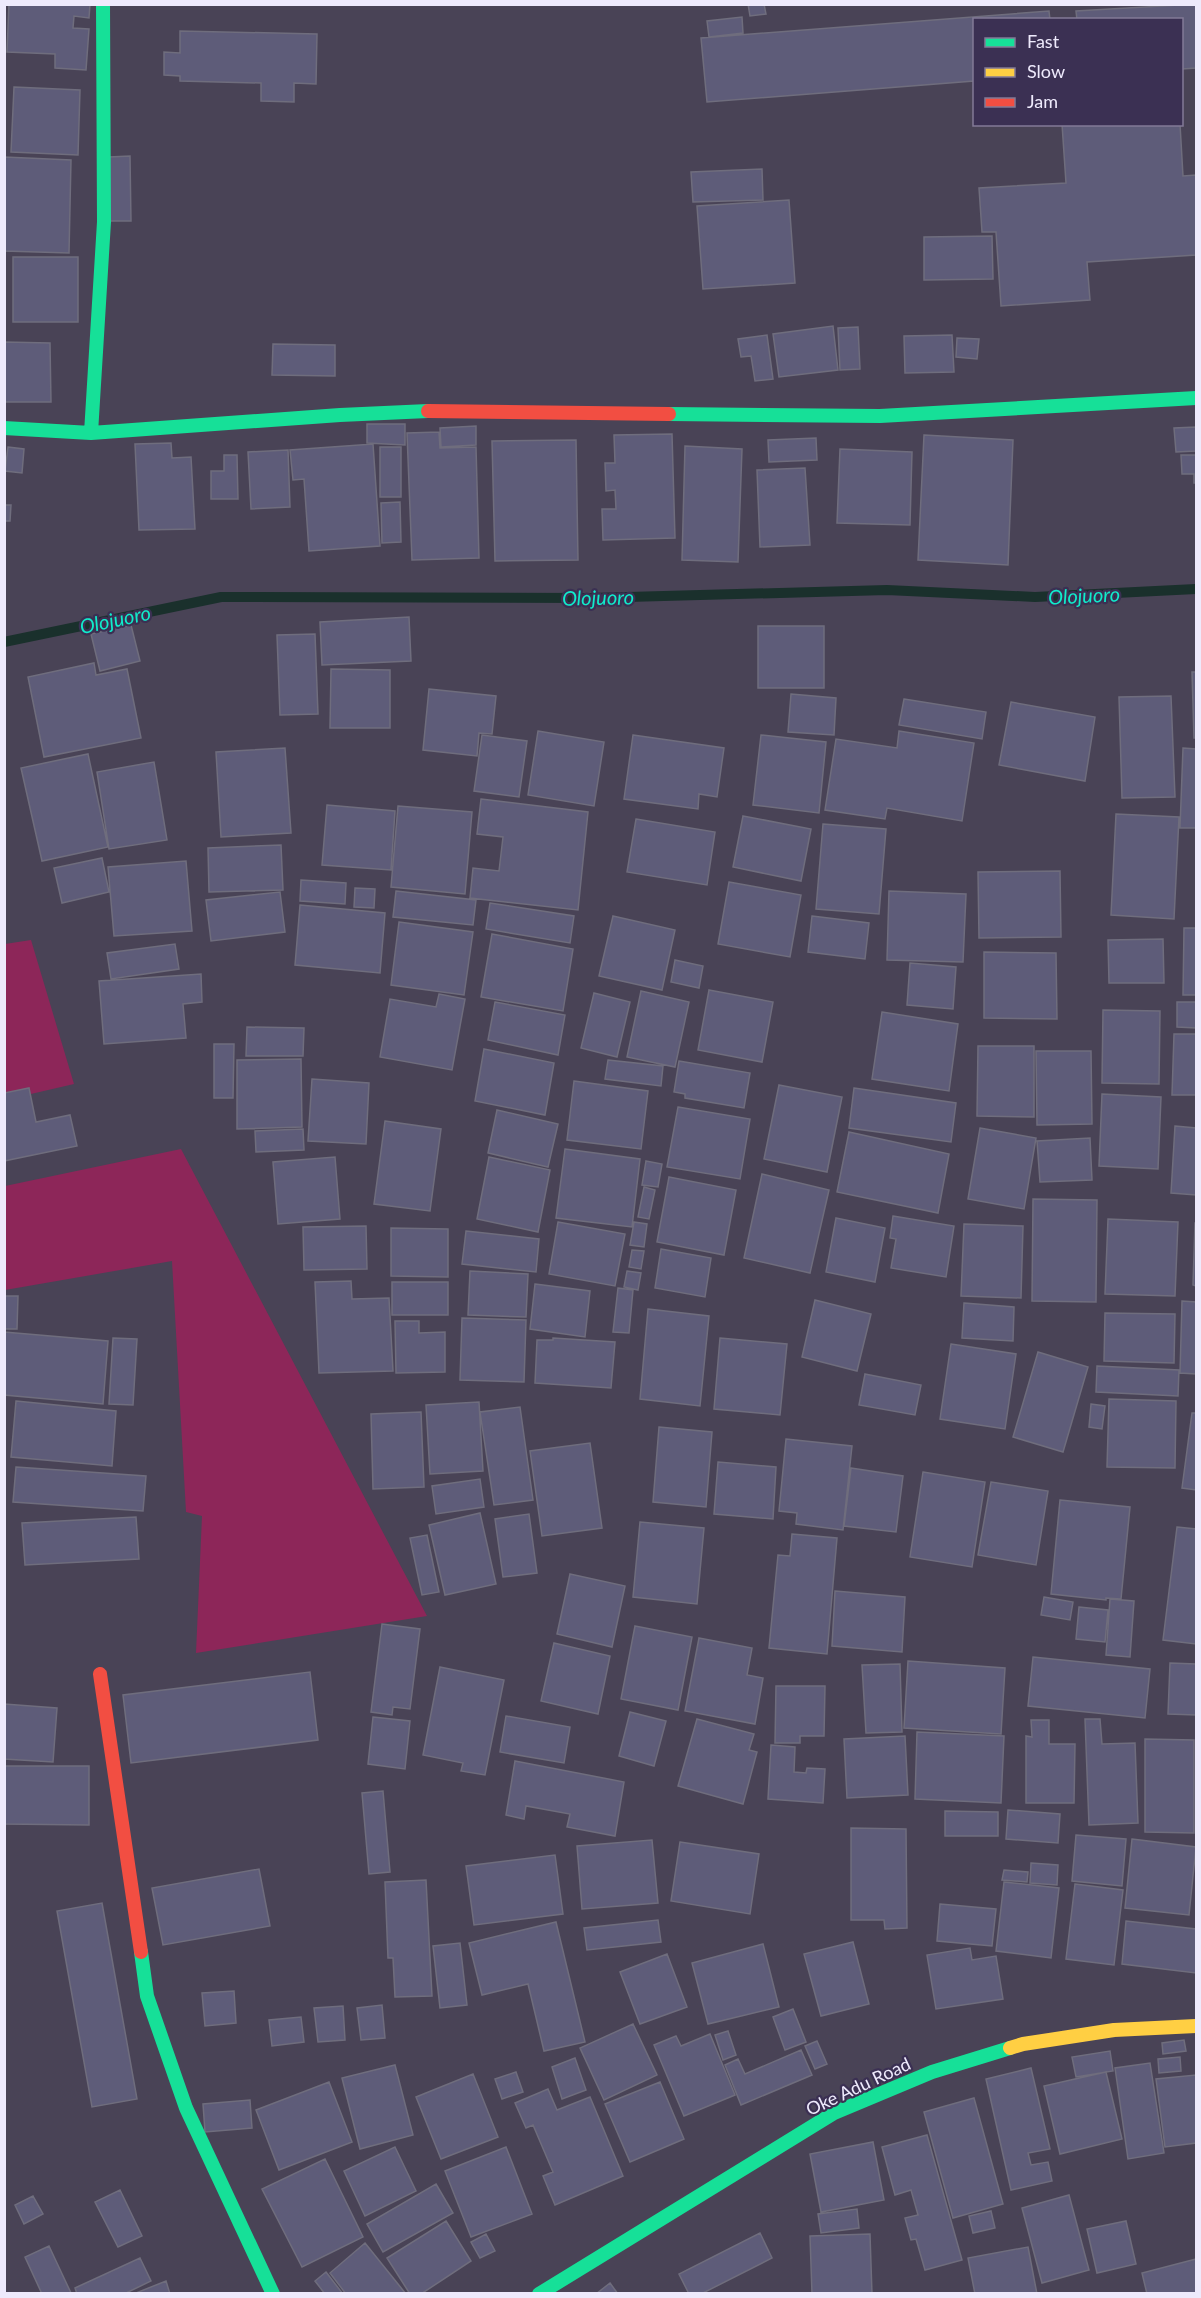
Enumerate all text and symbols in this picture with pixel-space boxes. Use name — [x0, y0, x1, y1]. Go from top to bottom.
legend — [973, 18, 1183, 126]
text: Fast — [1027, 30, 1060, 52]
text: Slow — [1027, 60, 1065, 82]
text: Jam — [1027, 90, 1058, 112]
water label: Olojuoro — [1047, 581, 1121, 609]
water label: Olojuoro — [562, 584, 634, 610]
water label: Olojuoro — [77, 600, 153, 638]
street label: Oke Adu Road — [802, 2052, 914, 2120]

